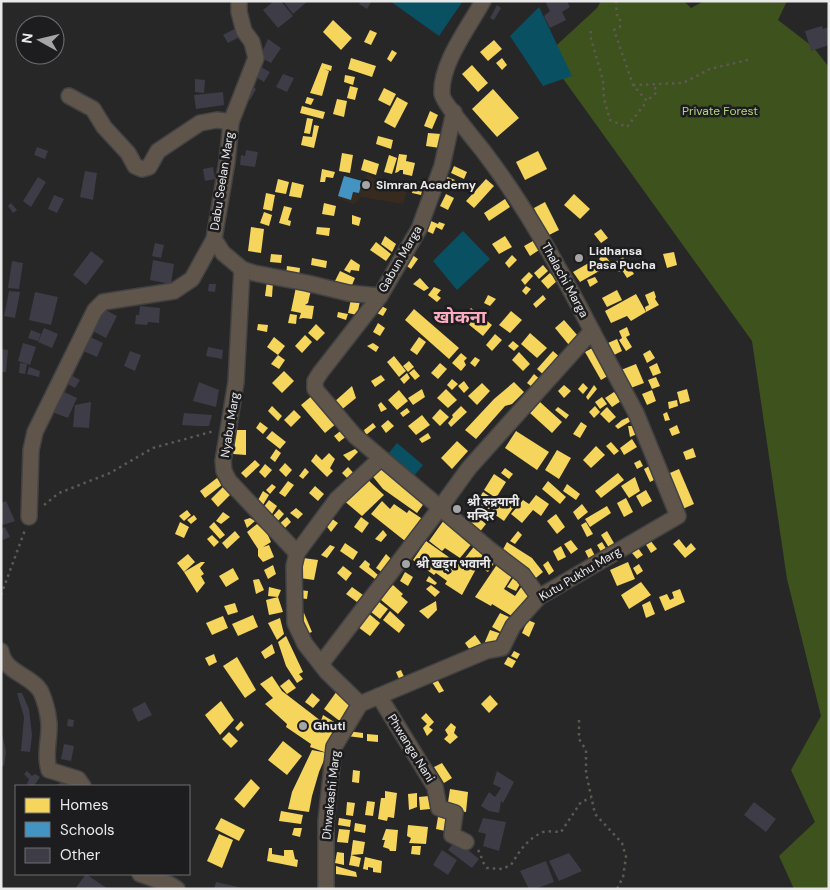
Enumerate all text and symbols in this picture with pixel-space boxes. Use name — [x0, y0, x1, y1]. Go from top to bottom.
north arrow — [15, 15, 65, 65]
text: N — [18, 32, 37, 45]
park label: Private Forest — [682, 103, 758, 119]
street label: Dabu Seelan Marg — [206, 130, 238, 232]
place label: Simran Academy — [376, 177, 477, 193]
marker: Simran Academy — [360, 179, 372, 191]
street label: Gabun Marga — [375, 223, 425, 295]
street label: Thalachi Marga — [538, 240, 592, 320]
place label: Lidhansa Pasa Pucha — [589, 243, 656, 273]
marker: Lidhansa Pasa Pucha — [573, 252, 585, 264]
district label: खोकना — [434, 305, 487, 329]
street label: Nyabu Marg — [217, 391, 243, 459]
place label: श्री रुद्रयानी मन्दिर — [467, 494, 520, 524]
marker: श्री रुद्रयानी मन्दिर — [451, 503, 463, 515]
street label: Kutu Pukhu Marg — [536, 543, 624, 605]
place label: श्री खड्ग भवानी — [416, 556, 491, 572]
marker: श्री खड्ग भवानी — [400, 558, 412, 570]
street label: Phwanga Nani — [384, 711, 438, 785]
place label: Ghuti — [313, 718, 346, 734]
marker: Ghuti — [297, 720, 309, 732]
street label: Dhwakashi Marg — [318, 749, 344, 840]
legend — [15, 785, 190, 875]
text: Homes — [60, 795, 109, 815]
text: Schools — [60, 820, 115, 840]
text: Other — [60, 845, 101, 865]

